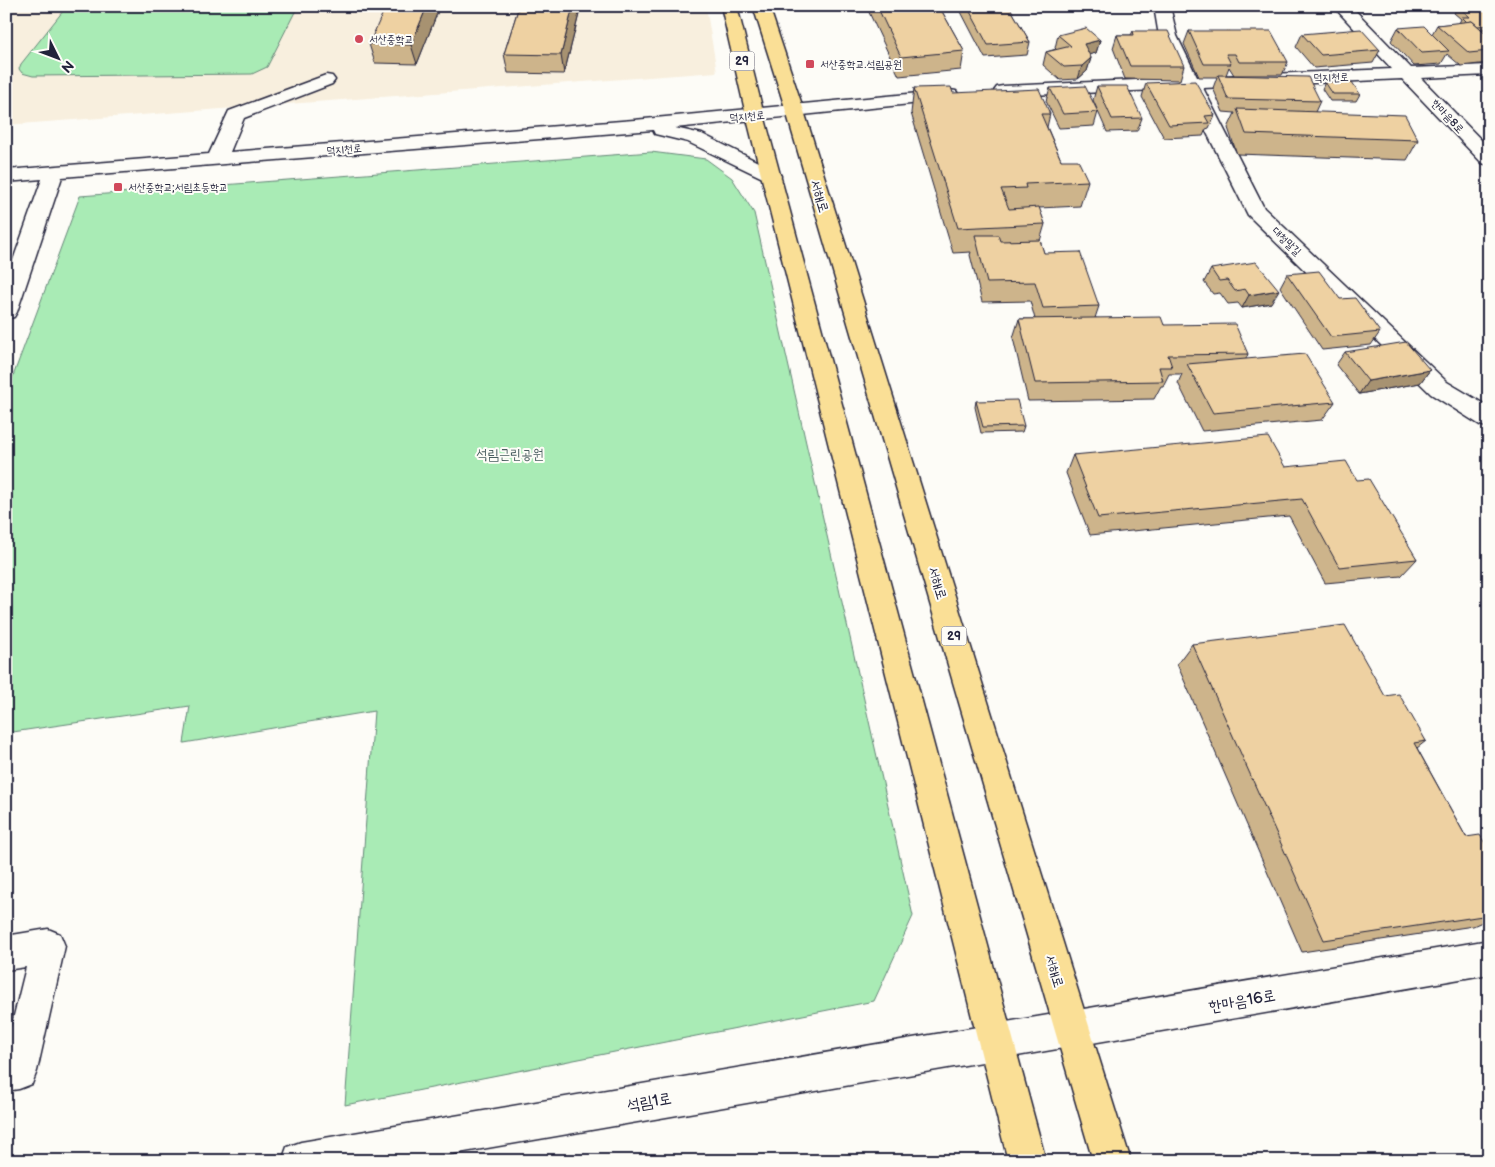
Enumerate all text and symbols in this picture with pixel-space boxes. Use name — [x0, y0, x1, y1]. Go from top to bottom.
north arrow — [32, 32, 82, 82]
marker: 서산중학교 — [353, 33, 365, 45]
place label: 서산중학교 — [369, 33, 413, 46]
road number: 29 — [730, 51, 754, 70]
text: N — [57, 57, 77, 76]
marker: 서산중학교.석림공원 — [804, 58, 816, 70]
place label: 서산중학교.석림공원 — [820, 58, 902, 71]
street label: 덕지천로 — [1313, 70, 1349, 85]
street label: 한마음8로 — [1429, 97, 1467, 136]
street label: 덕지천로 — [729, 108, 765, 125]
street label: 덕지천로 — [326, 141, 362, 158]
street label: 서해로 — [806, 178, 833, 215]
marker: 서산중학교;서림초등학교 — [112, 181, 124, 193]
place label: 서산중학교;서림초등학교 — [128, 181, 228, 194]
street label: 대청말길 — [1269, 224, 1304, 258]
park label: 석림근린공원 — [476, 446, 544, 463]
street label: 서해로 — [924, 565, 951, 602]
road number: 29 — [942, 626, 966, 646]
street label: 서해로 — [1041, 953, 1068, 990]
street label: 한마음16로 — [1207, 986, 1277, 1017]
street label: 석림1로 — [626, 1089, 673, 1116]

